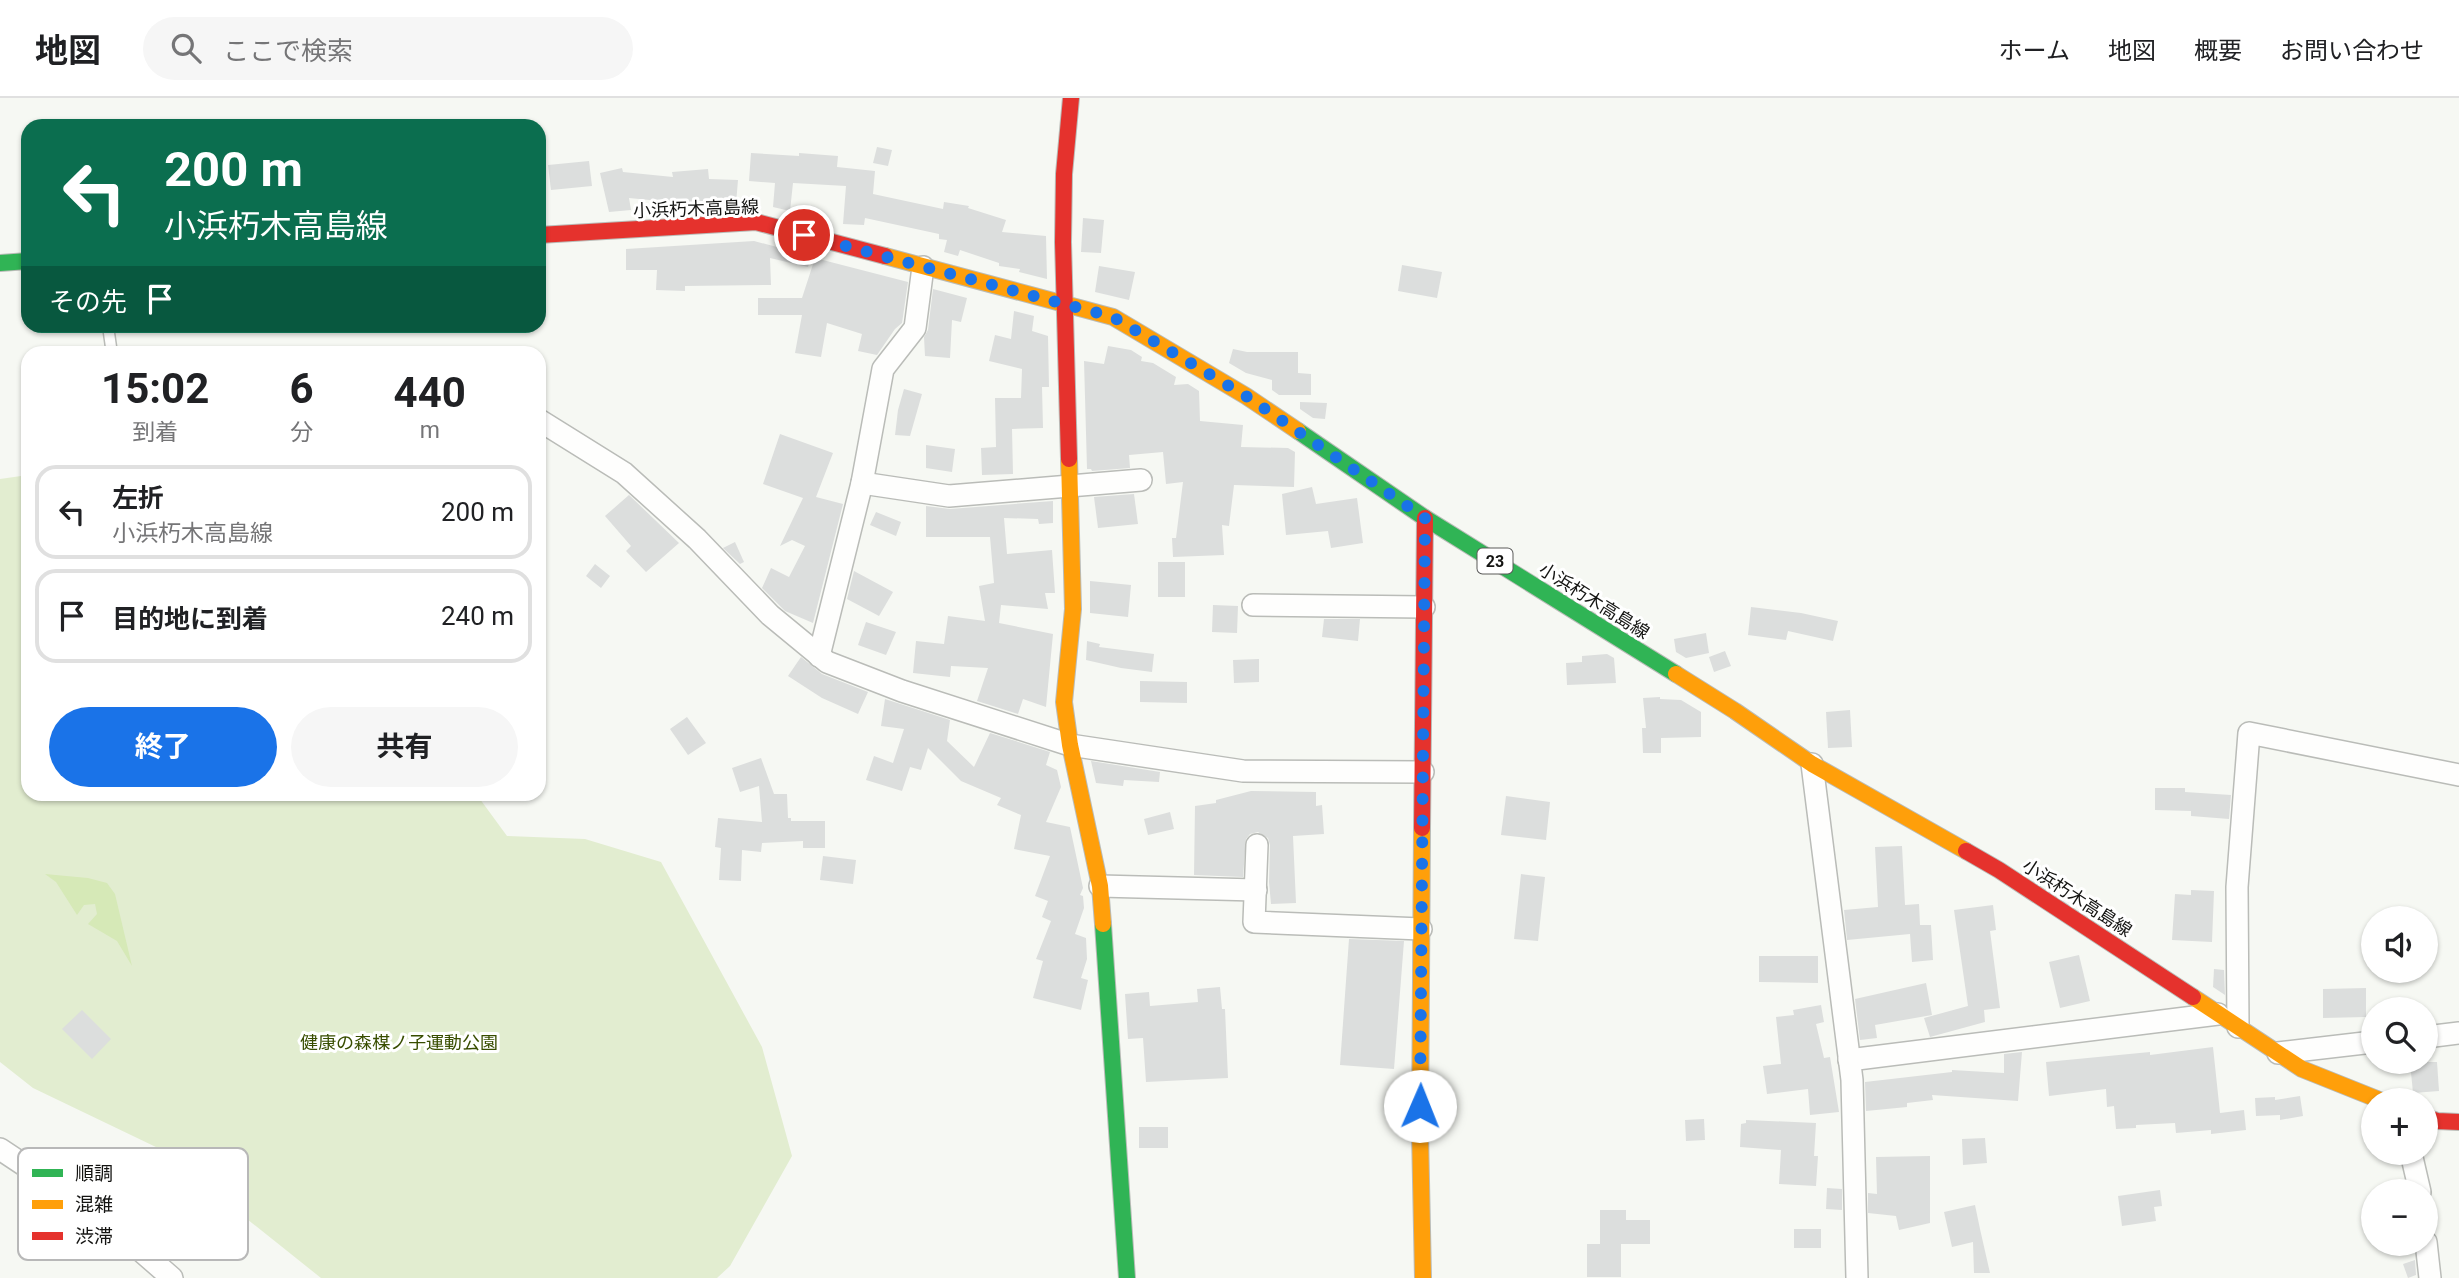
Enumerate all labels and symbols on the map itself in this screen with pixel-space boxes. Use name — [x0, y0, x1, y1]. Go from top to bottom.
street label: 小浜朽木高島線 — [633, 196, 759, 221]
pin — [774, 205, 834, 265]
road number: 23 — [1478, 548, 1512, 574]
street label: 小浜朽木高島線 — [1535, 558, 1653, 643]
street label: 小浜朽木高島線 — [2019, 854, 2136, 941]
park label: 健康の森楳ノ子運動公園 — [300, 1032, 498, 1053]
position arrow — [1383, 1069, 1457, 1143]
legend — [18, 1148, 248, 1260]
text: 順調 — [75, 1162, 113, 1185]
text: 混雑 — [75, 1193, 113, 1216]
text: 渋滞 — [75, 1225, 113, 1248]

